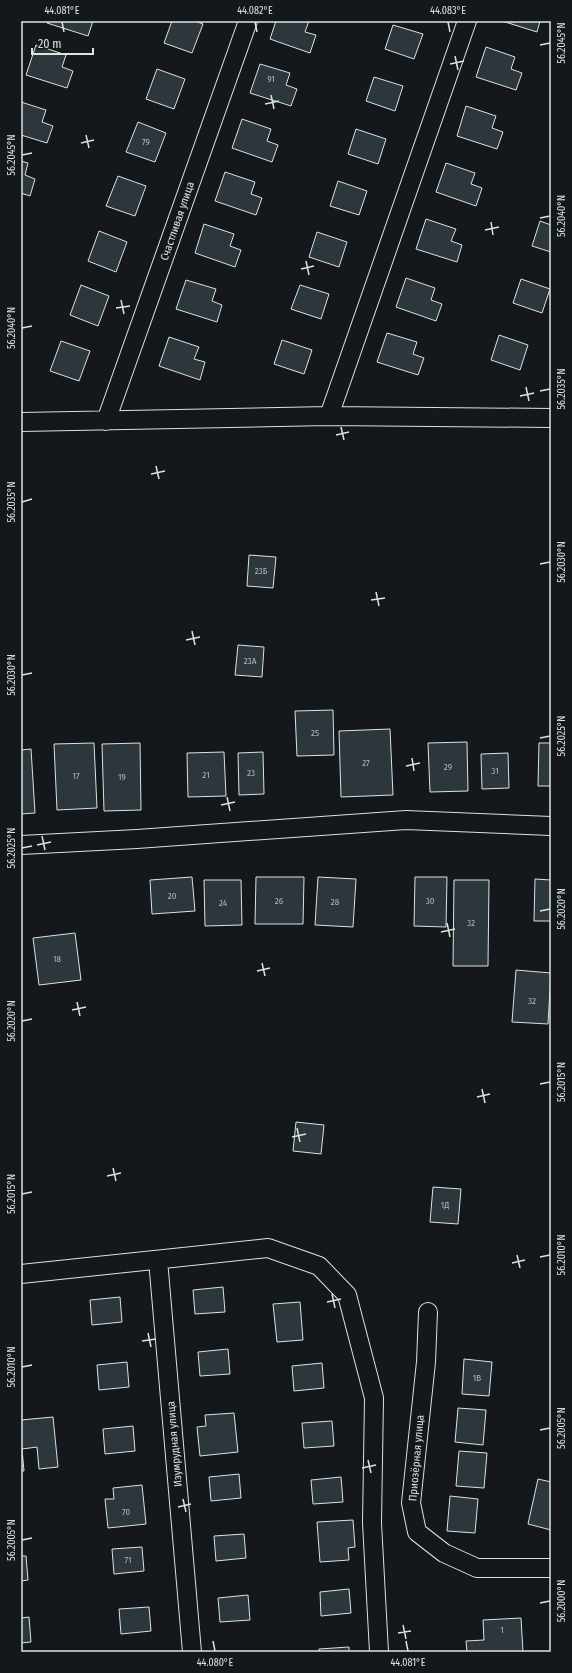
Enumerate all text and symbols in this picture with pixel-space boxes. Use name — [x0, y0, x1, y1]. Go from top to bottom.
text: 44.081°E — [45, 5, 80, 17]
text: 44.082°E — [237, 5, 273, 17]
text: 44.083°E — [430, 5, 466, 17]
text: 56.2045°N — [556, 22, 568, 64]
scale bar — [32, 30, 93, 56]
text: 20 m — [38, 37, 62, 51]
house number: 91 — [267, 74, 275, 84]
text: 56.2045°N — [6, 134, 18, 176]
house number: 79 — [142, 137, 150, 147]
street label: Счастливая улица — [158, 180, 197, 262]
text: 56.2040°N — [556, 195, 568, 237]
text: 56.2040°N — [6, 307, 18, 349]
text: 56.2035°N — [556, 369, 568, 409]
text: 56.2035°N — [6, 482, 18, 522]
text: 56.2030°N — [556, 541, 568, 583]
house number: 23Б — [255, 566, 268, 576]
text: 56.2030°N — [6, 654, 18, 696]
house number: 23А — [244, 656, 257, 666]
text: 56.2025°N — [556, 716, 568, 756]
house number: 25 — [311, 728, 319, 738]
house number: 27 — [362, 758, 370, 768]
house number: 29 — [444, 762, 452, 772]
house number: 31 — [491, 766, 499, 776]
house number: 23 — [247, 768, 255, 778]
house number: 21 — [202, 770, 210, 780]
house number: 17 — [72, 771, 80, 781]
house number: 19 — [118, 772, 126, 782]
text: 56.2025°N — [6, 828, 18, 868]
text: 56.2020°N — [556, 888, 568, 930]
house number: 20 — [168, 891, 177, 901]
house number: 26 — [275, 896, 284, 906]
house number: 30 — [426, 896, 435, 906]
house number: 28 — [331, 897, 340, 907]
house number: 24 — [219, 898, 228, 908]
house number: 32 — [467, 918, 475, 928]
house number: 18 — [53, 954, 62, 964]
house number: 32 — [528, 996, 536, 1006]
text: 56.2020°N — [6, 1000, 18, 1042]
text: 56.2015°N — [556, 1062, 568, 1102]
text: 56.2015°N — [6, 1174, 18, 1214]
house number: 1Д — [441, 1200, 449, 1210]
text: 56.2010°N — [556, 1235, 568, 1275]
text: 56.2010°N — [6, 1347, 18, 1387]
house number: 1В — [473, 1373, 481, 1383]
street label: Изумрудная улица — [164, 1401, 185, 1487]
text: 56.2005°N — [556, 1407, 568, 1449]
street label: Приозёрная улица — [406, 1414, 427, 1502]
house number: 70 — [122, 1507, 130, 1517]
text: 56.2005°N — [6, 1519, 18, 1561]
house number: 71 — [124, 1555, 132, 1565]
text: 56.2000°N — [556, 1580, 568, 1622]
house number: 1 — [500, 1625, 504, 1635]
text: 44.080°E — [197, 1657, 234, 1669]
text: 44.081°E — [391, 1657, 426, 1669]

